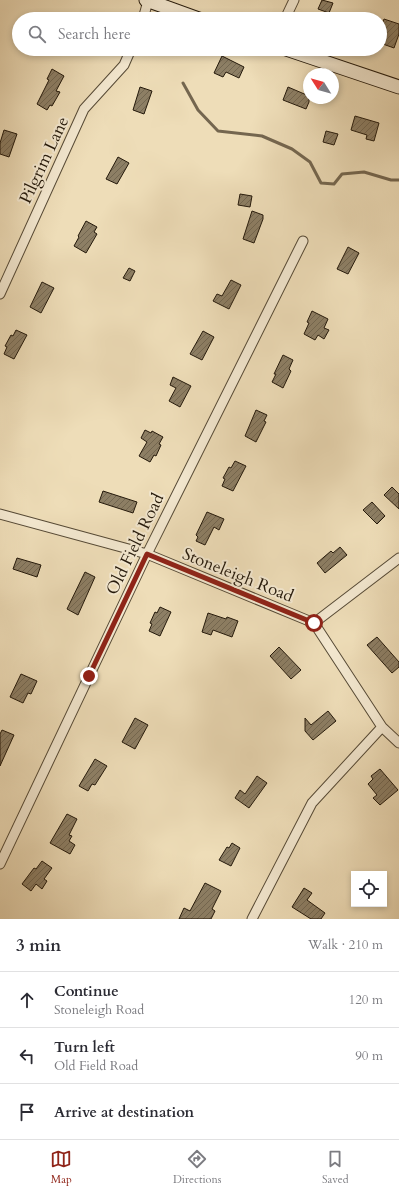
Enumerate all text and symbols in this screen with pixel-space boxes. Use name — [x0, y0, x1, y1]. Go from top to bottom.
search box — [12, 12, 387, 56]
icon: search — [26, 23, 48, 45]
text: Search here — [58, 24, 131, 44]
north arrow — [303, 68, 339, 104]
street label: Pilgrim Lane — [14, 113, 74, 207]
street label: Old Field Road — [101, 489, 169, 599]
street label: Stoneleigh Road — [179, 542, 297, 608]
route start — [305, 614, 323, 632]
route end — [80, 667, 98, 685]
map controls — [351, 871, 387, 907]
button: locate — [351, 871, 387, 907]
text: 3 min — [16, 934, 61, 957]
text: Walk · 210 m — [308, 936, 383, 954]
text: Continue — [54, 981, 119, 1001]
icon: ahead — [16, 989, 38, 1011]
text: 120 m — [349, 991, 383, 1009]
text: Stoneleigh Road — [54, 1001, 144, 1019]
text: Turn left — [54, 1037, 115, 1057]
icon: left — [16, 1045, 38, 1067]
text: 90 m — [355, 1047, 383, 1065]
text: Old Field Road — [54, 1057, 138, 1075]
icon: arrive — [16, 1101, 38, 1123]
text: Arrive at destination — [54, 1102, 194, 1122]
tab: Map — [50, 1148, 72, 1187]
tab: Directions — [173, 1148, 221, 1187]
tab: Saved — [322, 1148, 349, 1187]

